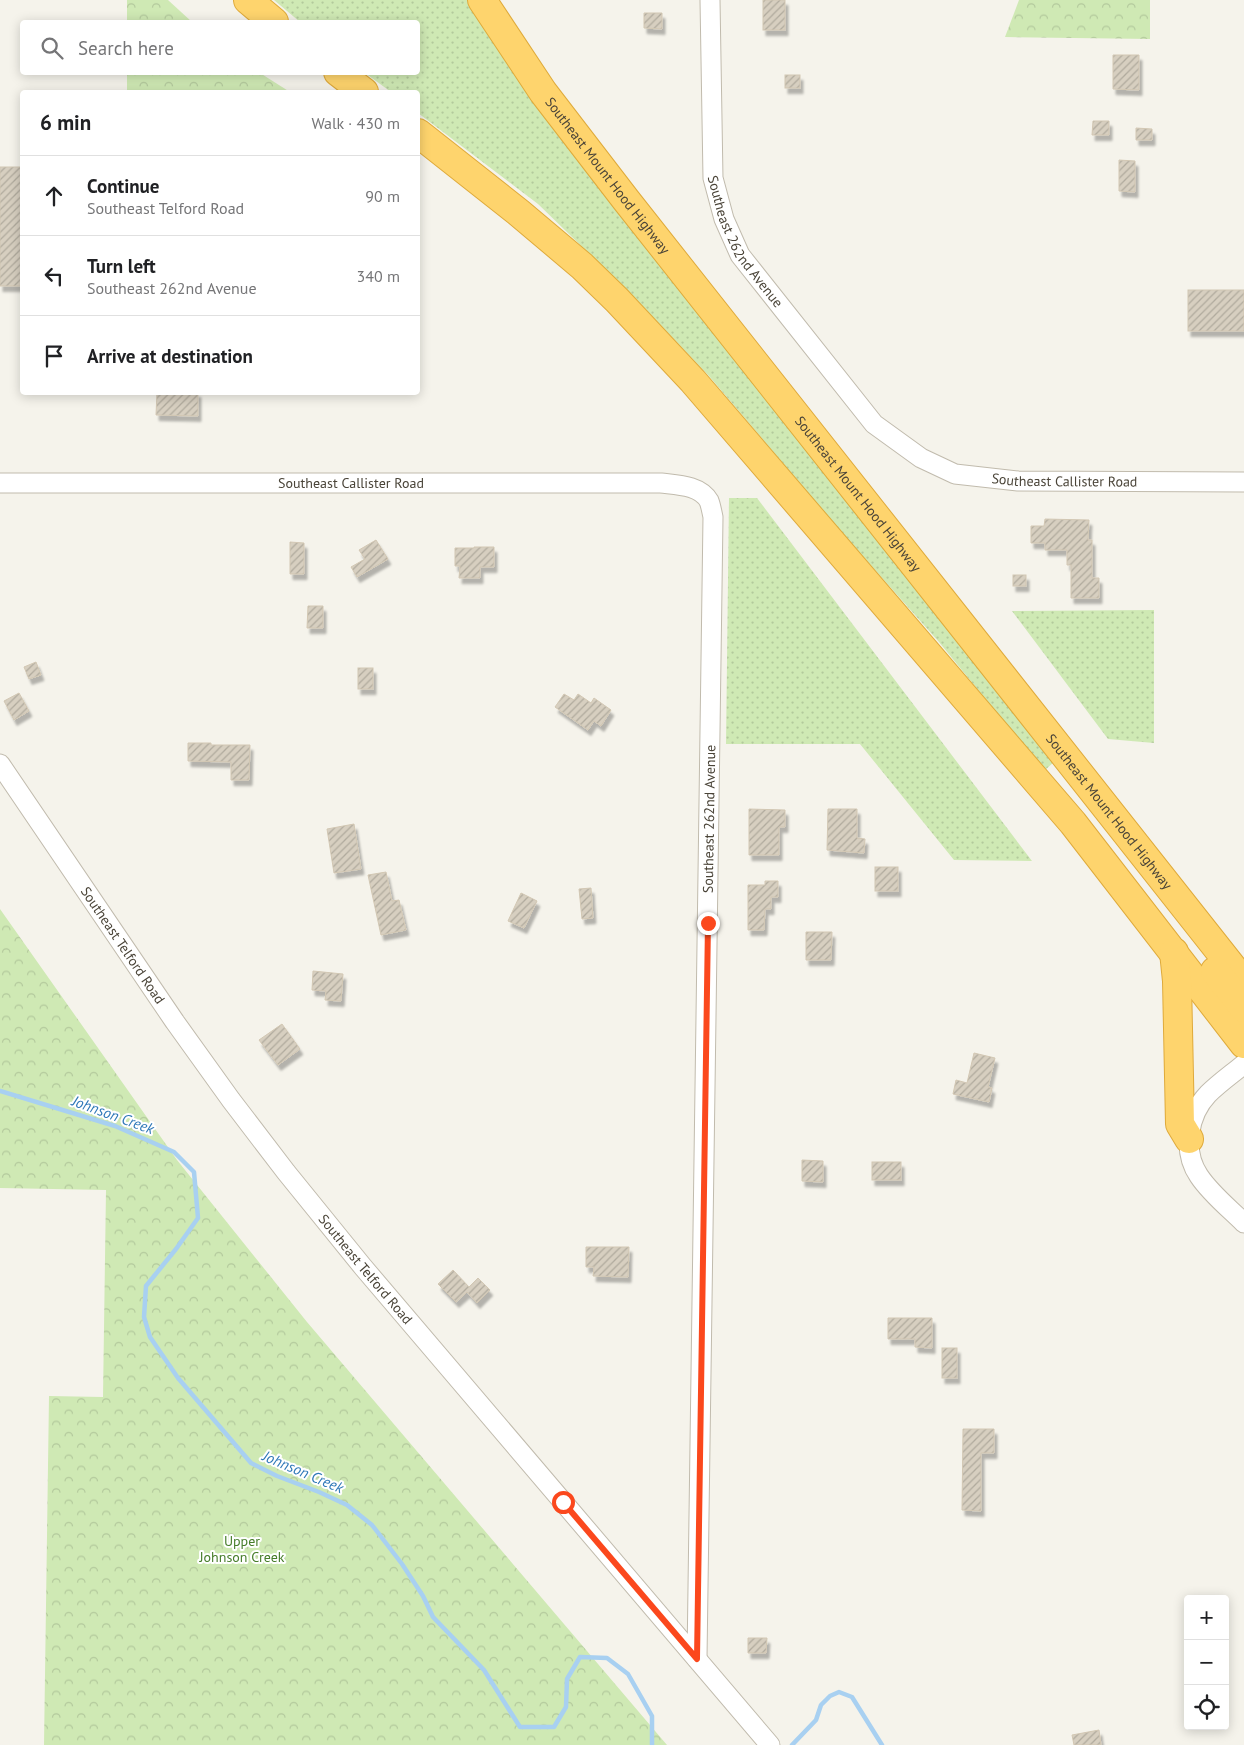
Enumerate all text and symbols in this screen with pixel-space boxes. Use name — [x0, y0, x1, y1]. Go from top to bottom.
search box — [20, 20, 420, 75]
icon: search — [38, 34, 66, 62]
text: Search here — [78, 36, 174, 60]
street label: Southeast Mount Hood Highway — [541, 93, 674, 258]
text: 6 min — [40, 109, 91, 136]
text: Walk · 430 m — [311, 113, 400, 133]
street label: Southeast 262nd Avenue — [704, 173, 787, 311]
text: Continue — [87, 174, 159, 198]
icon: ahead — [40, 182, 68, 210]
text: 90 m — [365, 186, 400, 206]
text: Southeast Telford Road — [87, 198, 244, 218]
text: Turn left — [87, 254, 156, 278]
icon: left — [40, 262, 68, 290]
text: 340 m — [357, 266, 400, 286]
text: Southeast 262nd Avenue — [87, 278, 257, 298]
icon: arrive — [40, 342, 68, 370]
text: Arrive at destination — [87, 344, 253, 368]
street label: Southeast Mount Hood Highway — [791, 412, 926, 576]
street label: Southeast Callister Road — [991, 469, 1137, 491]
street label: Southeast Callister Road — [278, 474, 424, 492]
street label: Southeast Mount Hood Highway — [1042, 730, 1177, 893]
street label: Southeast 262nd Avenue — [699, 745, 719, 893]
street label: Southeast Telford Road — [77, 883, 169, 1007]
route end — [697, 912, 720, 935]
water label: Johnson Creek — [69, 1091, 158, 1139]
street label: Southeast Telford Road — [315, 1210, 417, 1328]
water label: Johnson Creek — [259, 1446, 348, 1498]
route start — [552, 1491, 575, 1514]
park label: Upper Johnson Creek — [199, 1532, 285, 1566]
map controls — [1184, 1595, 1229, 1730]
button: + — [1184, 1595, 1229, 1640]
button: − — [1184, 1640, 1229, 1685]
button: locate — [1184, 1685, 1229, 1730]

